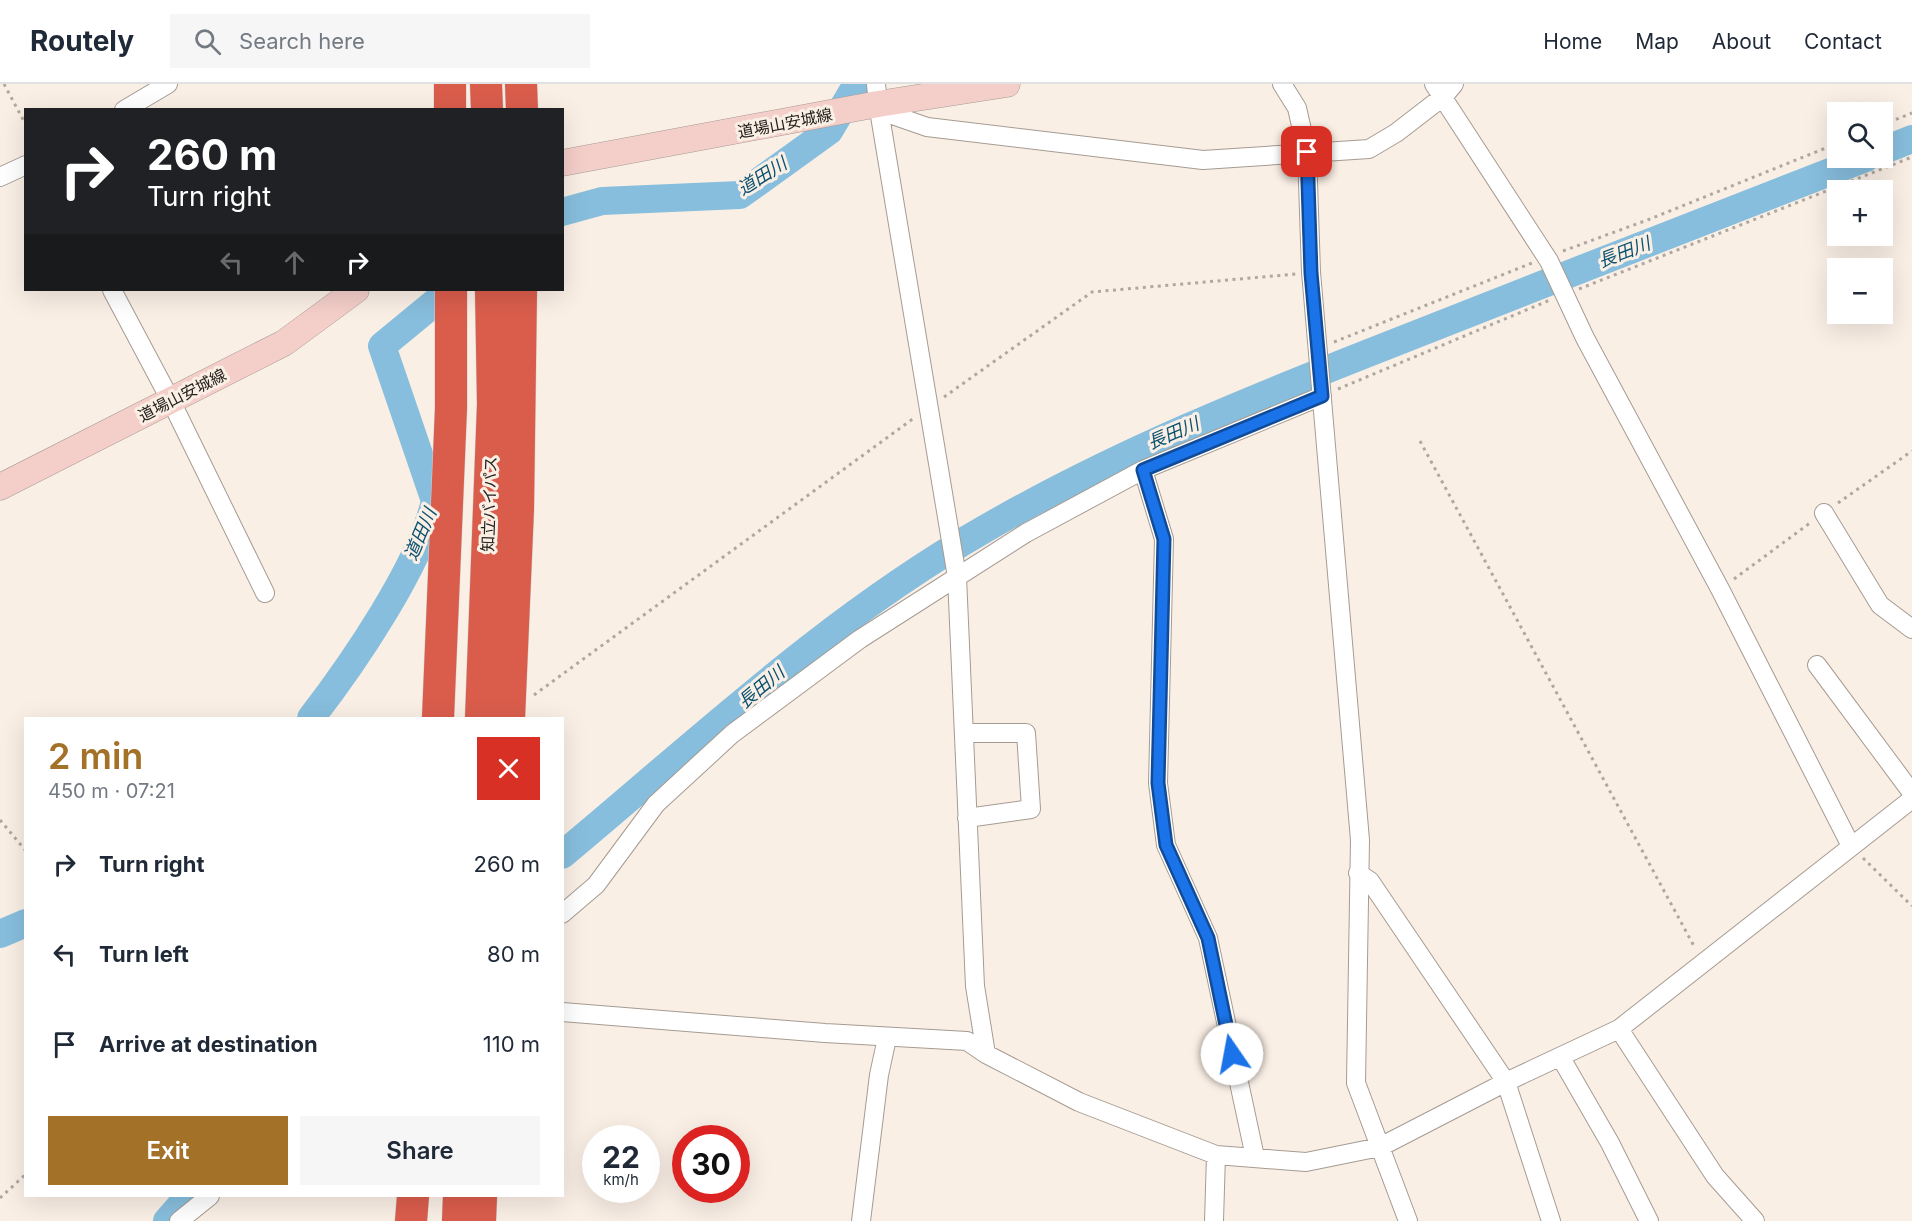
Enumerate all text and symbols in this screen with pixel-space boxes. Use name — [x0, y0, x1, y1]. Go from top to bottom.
search box — [170, 14, 590, 68]
text: Routely — [30, 24, 134, 58]
icon: search — [191, 25, 224, 58]
text: Search here — [239, 28, 365, 54]
text: Home — [1543, 29, 1602, 54]
text: Map — [1635, 29, 1679, 54]
text: About — [1712, 29, 1771, 54]
text: Contact — [1804, 29, 1882, 54]
map controls — [1827, 102, 1893, 324]
button: search — [1827, 102, 1893, 168]
street label: 道場山安城線 — [736, 104, 834, 142]
pin — [1281, 126, 1332, 177]
text: 260 m — [147, 129, 277, 180]
icon: right — [48, 132, 126, 210]
icon: arrive — [1290, 135, 1323, 168]
water label: 道田川 — [734, 152, 792, 199]
text: Turn right — [147, 180, 271, 213]
button: + — [1827, 180, 1893, 246]
water label: 長田川 — [1595, 232, 1655, 271]
icon: left — [215, 246, 248, 279]
icon: ahead — [278, 246, 311, 279]
icon: right — [341, 246, 374, 279]
button: − — [1827, 258, 1893, 324]
street label: 道場山安城線 — [135, 364, 229, 426]
water label: 長田川 — [1144, 412, 1204, 453]
street label: 知立バイパス — [477, 456, 501, 552]
water label: 道田川 — [400, 503, 441, 563]
water label: 長田川 — [734, 660, 790, 712]
text: 2 min — [48, 734, 143, 778]
button: close — [477, 737, 540, 800]
text: 450 m · 07:21 — [48, 779, 175, 803]
icon: right — [48, 848, 81, 881]
text: Turn right — [99, 851, 205, 877]
text: 260 m — [474, 851, 540, 877]
icon: left — [48, 938, 81, 971]
text: Turn left — [99, 941, 189, 967]
text: 80 m — [487, 941, 540, 967]
position arrow — [1200, 1022, 1264, 1086]
icon: arrive — [48, 1028, 81, 1061]
text: Arrive at destination — [99, 1031, 318, 1057]
text: 110 m — [483, 1031, 540, 1057]
button: Exit — [48, 1116, 288, 1185]
button: Share — [300, 1116, 540, 1185]
speed limit sign: 30 — [672, 1125, 750, 1203]
text: 22 — [602, 1139, 640, 1175]
text: km/h — [603, 1170, 639, 1189]

